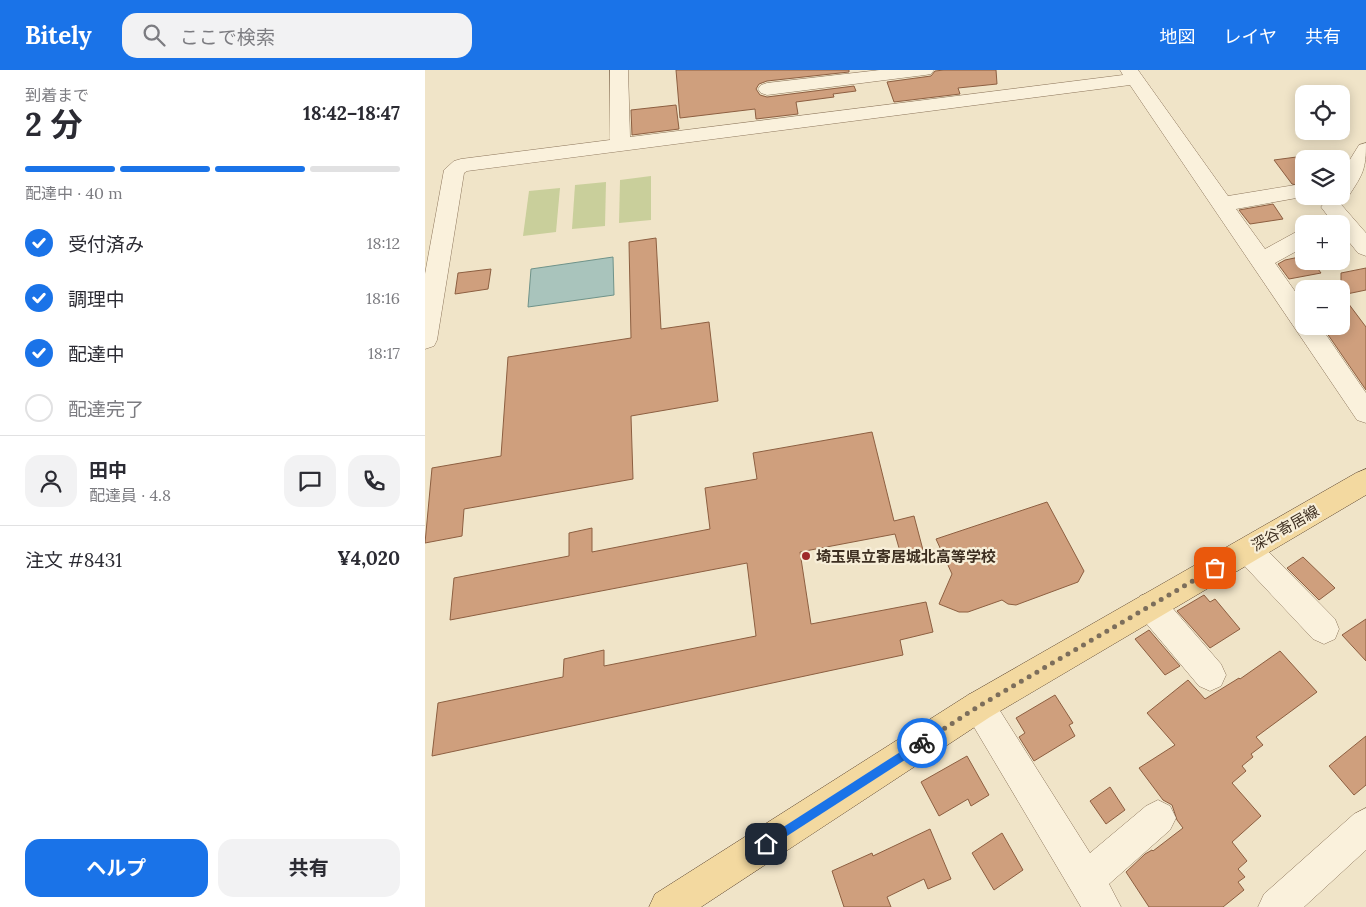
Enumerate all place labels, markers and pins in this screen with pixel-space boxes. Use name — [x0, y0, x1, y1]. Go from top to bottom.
place label: 埼玉県立寄居城北高等学校 — [816, 547, 996, 566]
pin — [1194, 547, 1236, 589]
marker: 埼玉県立寄居城北高等学校 — [800, 550, 812, 562]
pin — [745, 823, 787, 865]

